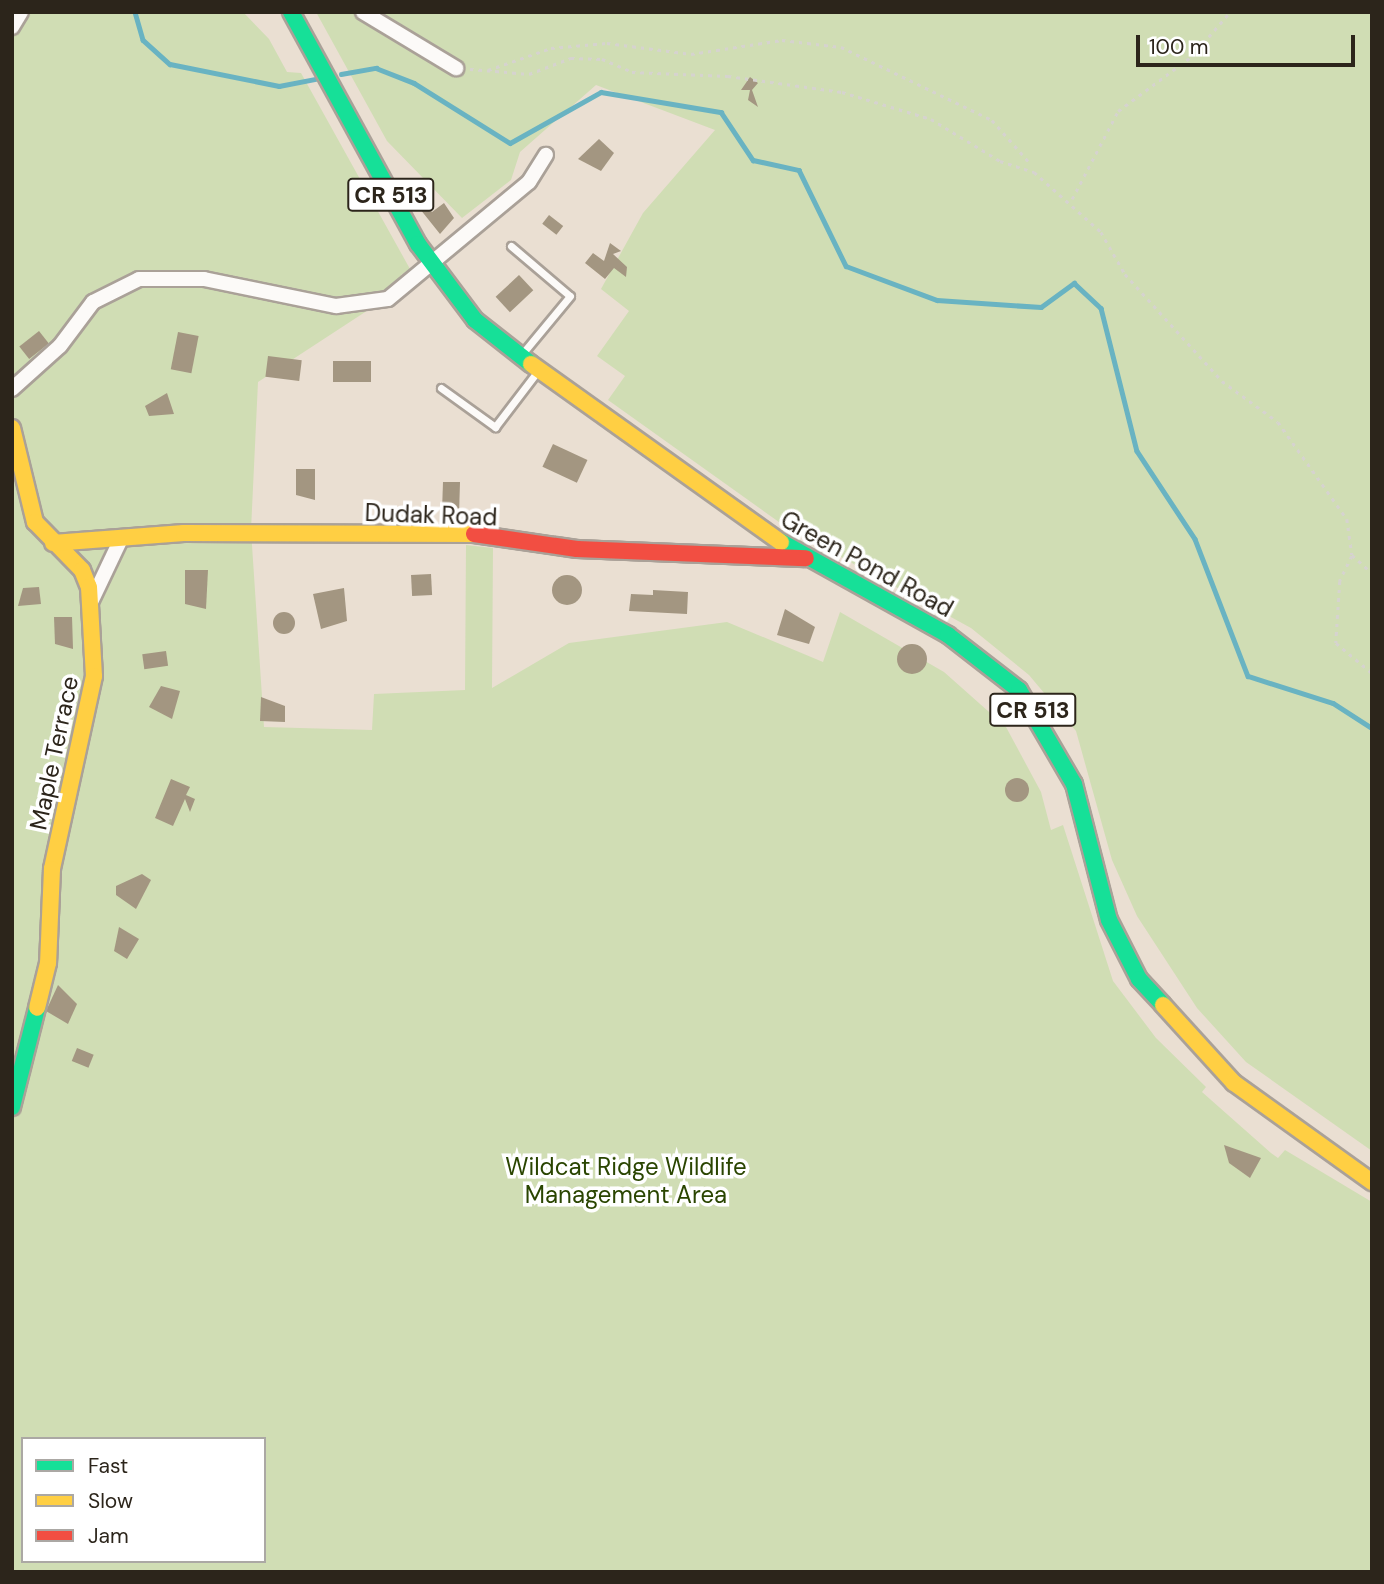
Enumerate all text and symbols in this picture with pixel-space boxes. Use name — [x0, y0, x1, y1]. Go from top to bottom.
scale bar — [1139, 21, 1358, 65]
text: 100 m — [1149, 33, 1209, 61]
road number: CR 513 — [347, 176, 435, 214]
street label: Dudak Road — [364, 498, 498, 532]
street label: Green Pond Road — [776, 505, 958, 623]
street label: Maple Terrace — [24, 673, 84, 833]
road number: CR 513 — [989, 690, 1077, 730]
park label: Wildcat Ridge Wildlife Management Area — [505, 1153, 747, 1209]
legend — [21, 1437, 266, 1563]
text: Fast — [88, 1452, 128, 1480]
text: Slow — [88, 1487, 133, 1515]
text: Jam — [88, 1522, 129, 1550]

